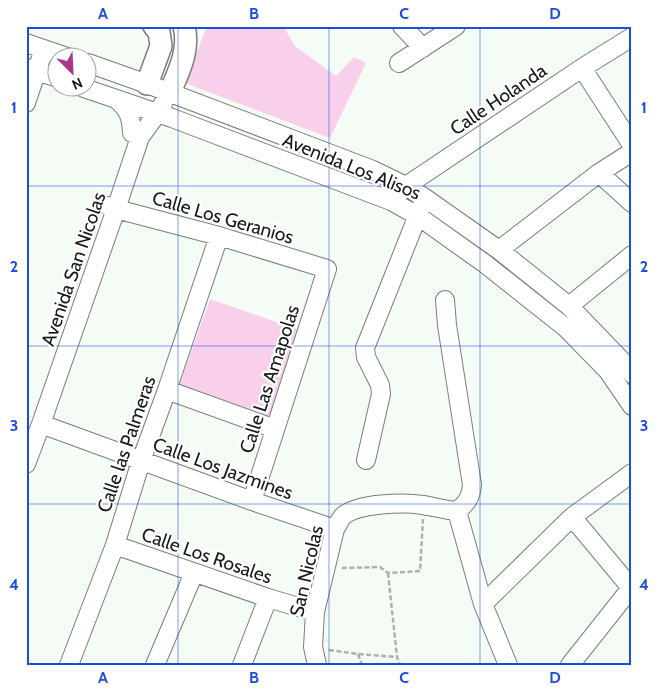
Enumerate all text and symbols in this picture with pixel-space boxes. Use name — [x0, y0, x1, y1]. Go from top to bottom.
text: A — [98, 4, 108, 23]
text: B — [249, 4, 259, 23]
text: C — [399, 4, 409, 23]
text: D — [549, 4, 561, 23]
north arrow — [48, 48, 98, 98]
street label: Calle Holanda — [446, 59, 551, 140]
text: N — [69, 74, 85, 94]
text: 1 — [11, 98, 17, 117]
text: 1 — [641, 98, 647, 117]
street label: Avenida Los Alisos — [279, 128, 424, 205]
street label: Calle Los Geranios — [150, 186, 296, 249]
street label: Avenida San Nicolas — [36, 189, 111, 349]
text: 2 — [10, 257, 18, 276]
text: 2 — [640, 257, 648, 276]
street label: Calle Las Amapolas — [235, 302, 304, 456]
street label: Calle las Palmeras — [92, 373, 161, 515]
text: 3 — [10, 416, 18, 435]
text: 3 — [640, 416, 648, 435]
street label: Calle Los Jazmines — [150, 432, 296, 505]
street label: Calle Los Rosales — [139, 522, 275, 589]
street label: San Nicolas — [285, 523, 328, 619]
text: 4 — [9, 575, 19, 594]
text: 4 — [639, 575, 649, 594]
text: A — [98, 668, 108, 687]
text: B — [249, 668, 259, 687]
text: C — [399, 668, 409, 687]
text: D — [549, 668, 561, 687]

